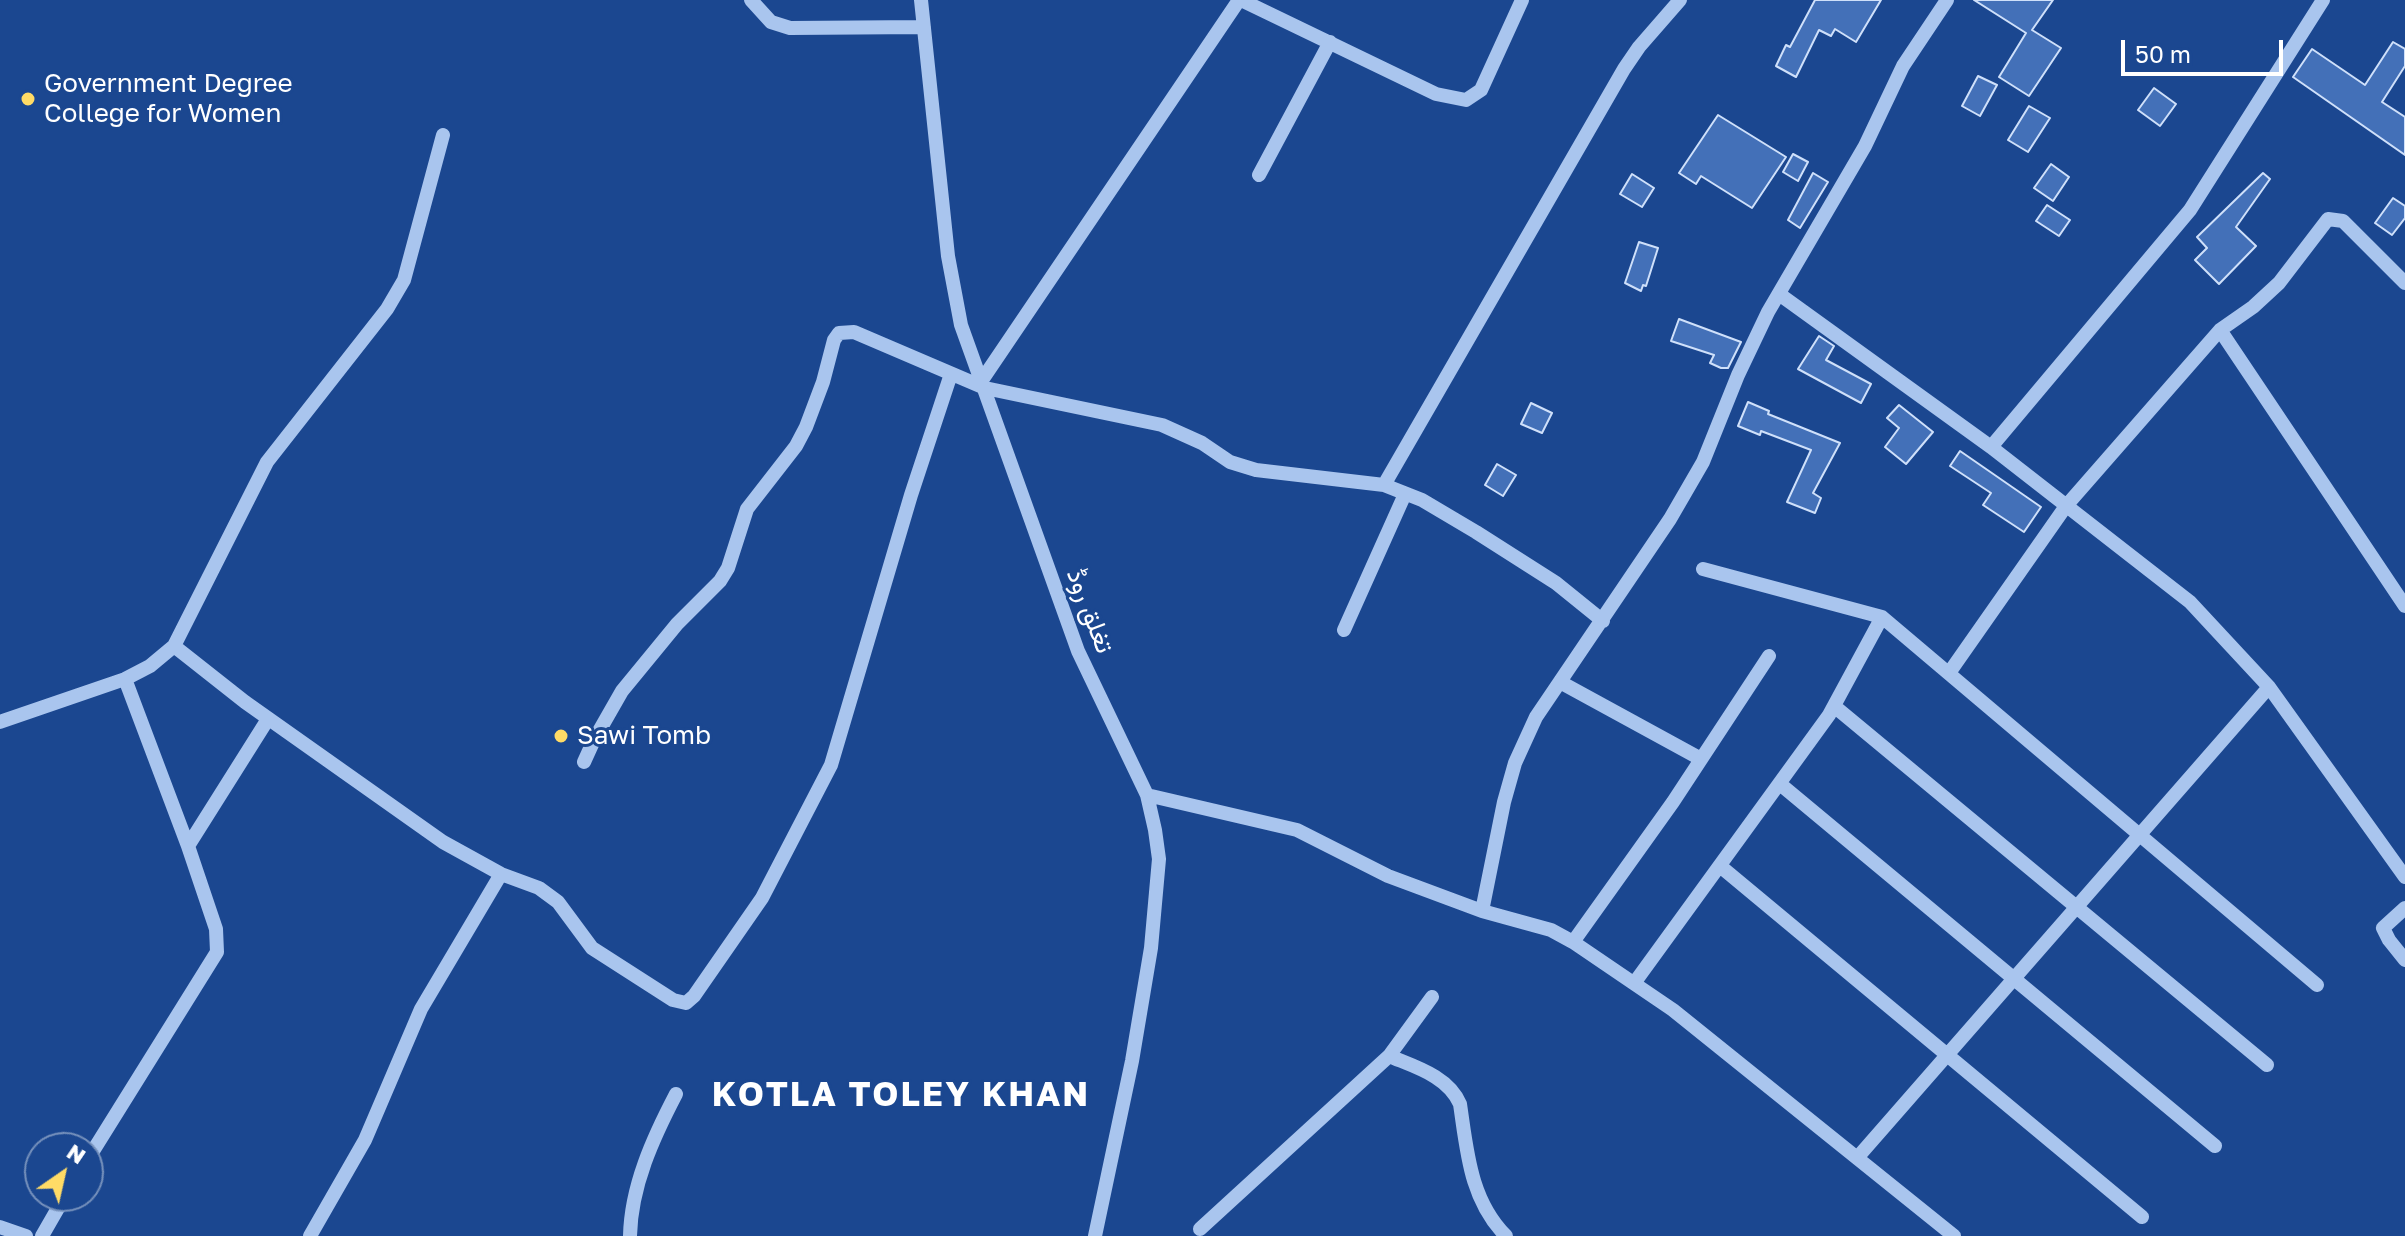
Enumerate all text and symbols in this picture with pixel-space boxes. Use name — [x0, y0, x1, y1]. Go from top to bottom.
scale bar — [2125, 24, 2287, 74]
text: 50 m — [2135, 39, 2191, 68]
place label: Government Degree College for Women — [44, 68, 293, 130]
marker: Government Degree College for Women — [19, 90, 37, 108]
street label: تغلق روڈ — [1060, 564, 1120, 658]
place label: Sawi Tomb — [577, 720, 711, 752]
marker: Sawi Tomb — [552, 727, 570, 745]
district label: KOTLA TOLEY KHAN — [712, 1075, 1090, 1115]
north arrow — [24, 1132, 104, 1212]
text: N — [62, 1137, 91, 1169]

